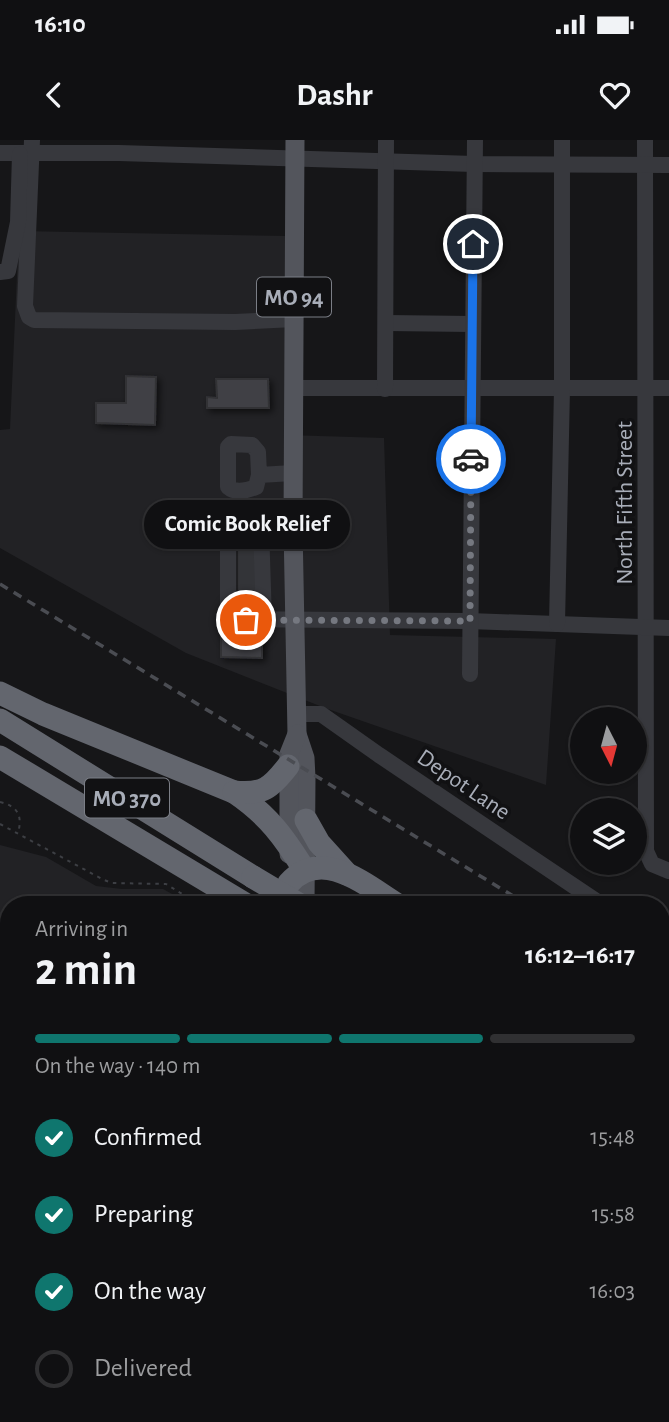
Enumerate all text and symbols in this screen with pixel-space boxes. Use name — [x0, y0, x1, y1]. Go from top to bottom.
text: 16:10 — [35, 11, 86, 37]
icon: back — [35, 76, 73, 114]
icon: heart — [596, 76, 634, 114]
text: Dashr — [296, 79, 373, 111]
pin — [443, 214, 503, 274]
icon: home — [454, 225, 492, 263]
road number: MO 94 — [257, 278, 331, 316]
street label: North Fifth Street — [613, 421, 637, 585]
courier — [436, 424, 506, 494]
icon: car — [452, 440, 490, 478]
callout: Comic Book Relief — [143, 501, 349, 550]
text: Comic Book Relief — [165, 513, 329, 536]
pin — [216, 590, 276, 650]
icon: bag — [227, 601, 265, 639]
north arrow — [570, 707, 648, 784]
map controls — [570, 707, 647, 875]
street label: Depot Lane — [413, 745, 514, 825]
road number: MO 370 — [85, 778, 169, 818]
button: layers — [570, 798, 647, 875]
text: Arriving in — [35, 918, 128, 941]
text: 16:12–16:17 — [525, 942, 635, 968]
text: 2 min — [35, 947, 137, 993]
text: On the way · 140 m — [35, 1055, 200, 1078]
icon: check — [35, 1119, 73, 1157]
text: Confirmed — [94, 1124, 202, 1150]
text: 15:48 — [590, 1126, 635, 1149]
icon: check — [35, 1196, 73, 1234]
text: Preparing — [94, 1201, 193, 1227]
text: 15:58 — [592, 1203, 635, 1226]
icon: check — [35, 1273, 73, 1311]
text: On the way — [94, 1278, 206, 1304]
text: 16:03 — [589, 1280, 635, 1303]
text: Delivered — [94, 1355, 192, 1381]

